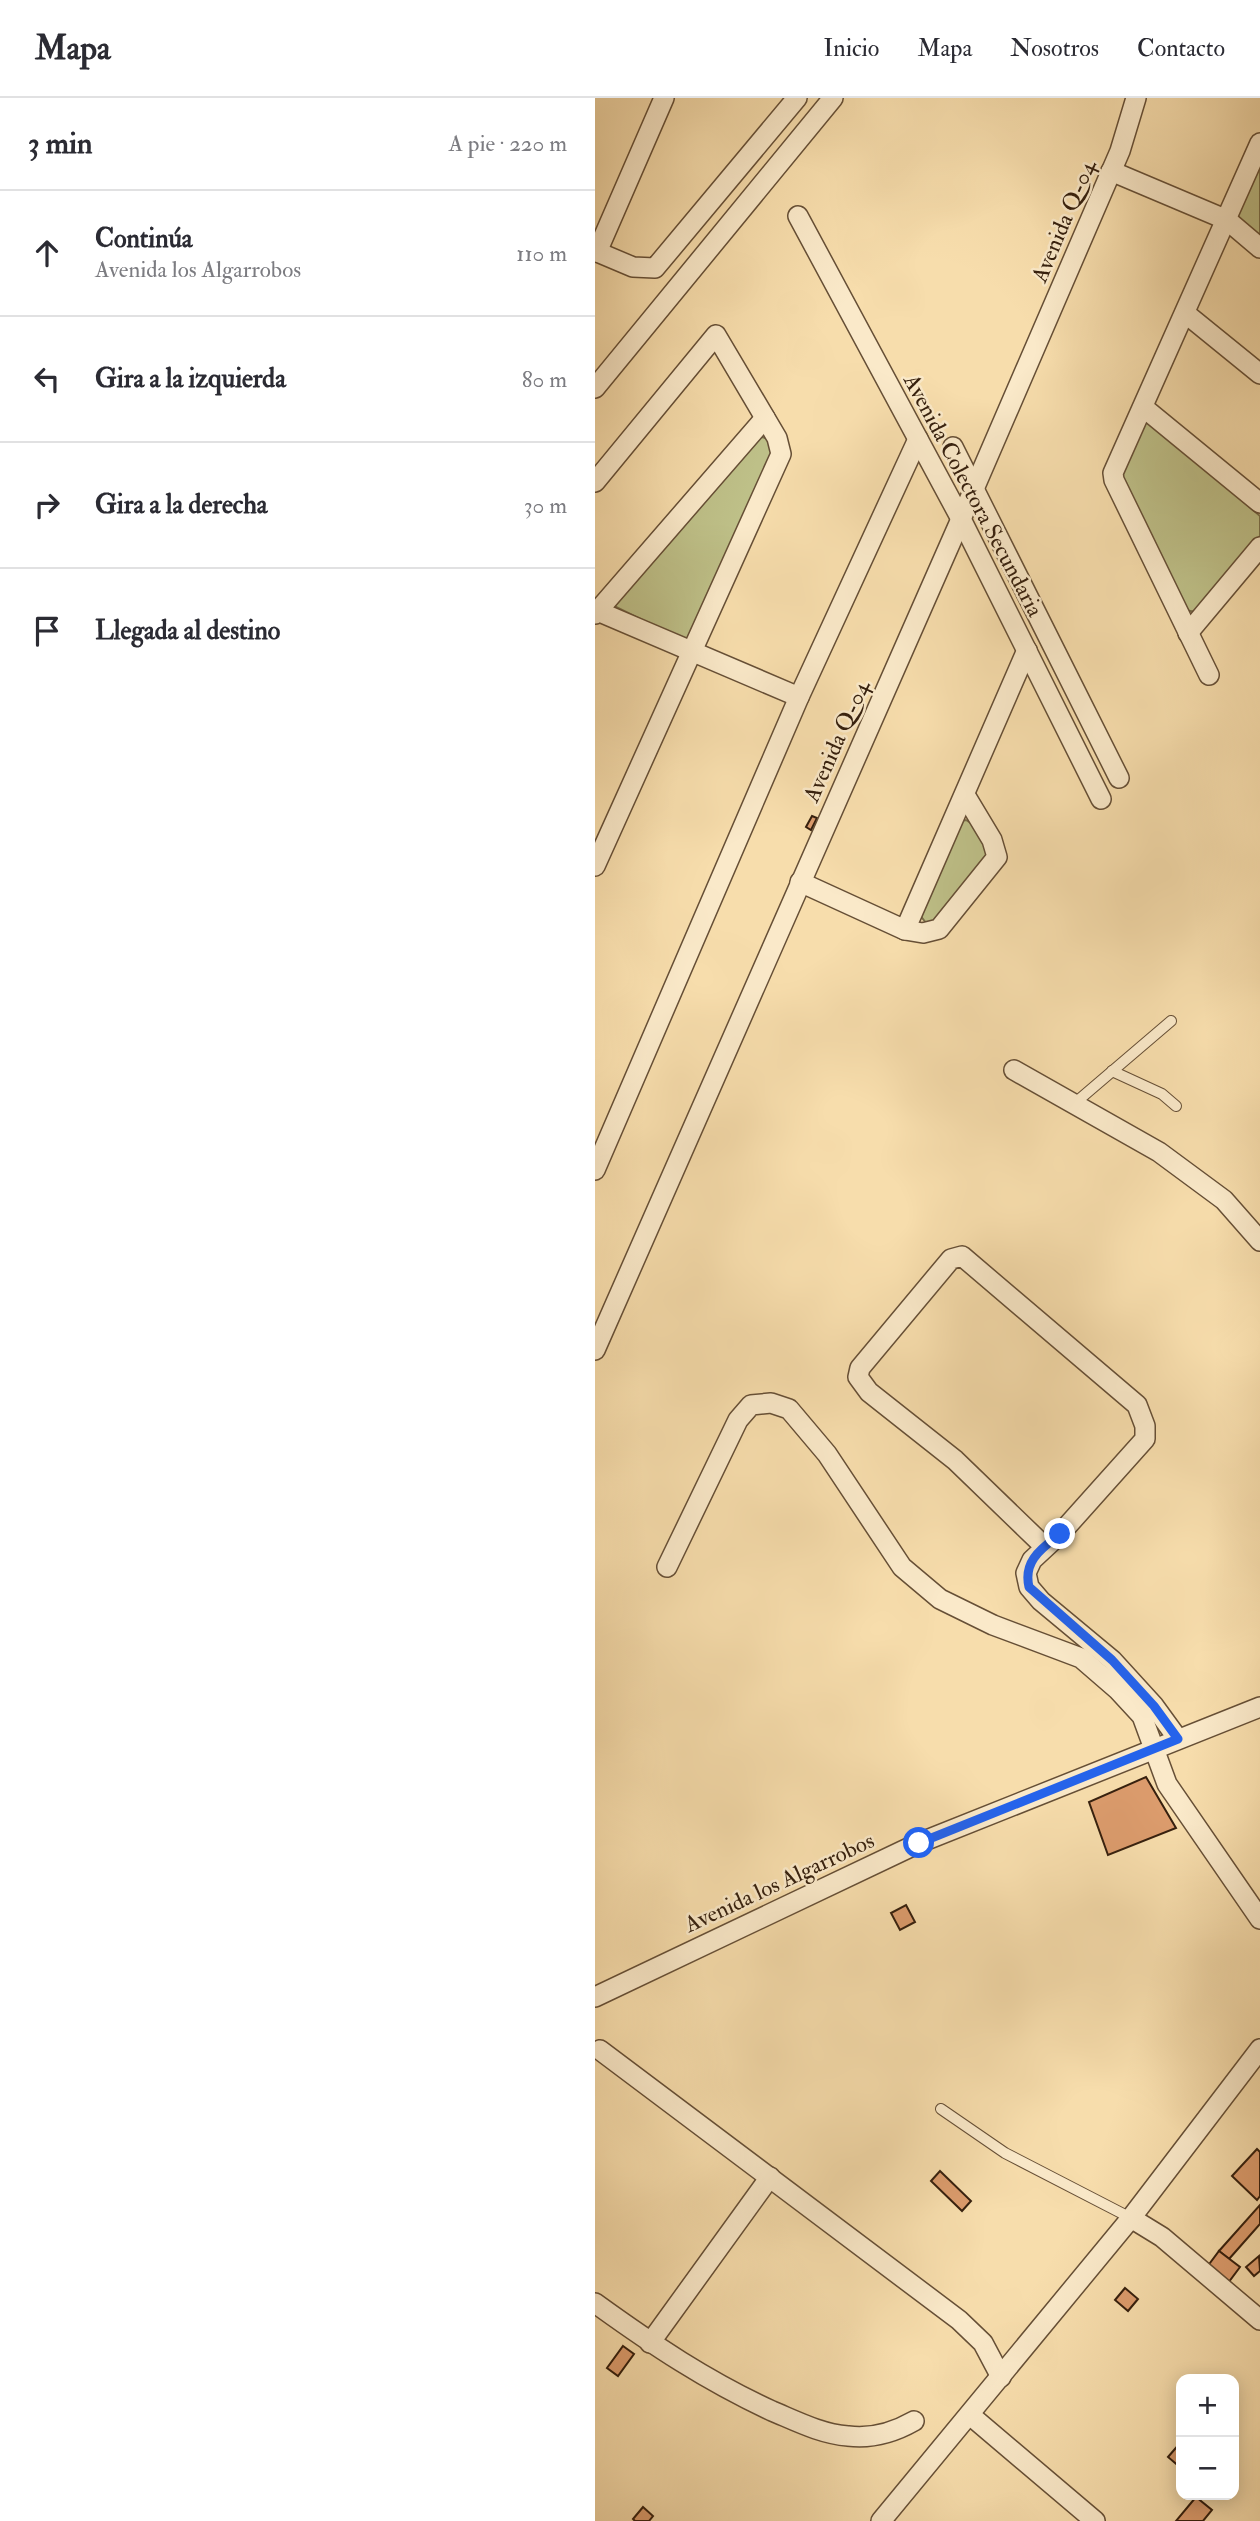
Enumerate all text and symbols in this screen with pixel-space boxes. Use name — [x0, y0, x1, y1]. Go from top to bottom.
text: Mapa — [35, 28, 111, 69]
text: Inicio — [824, 33, 879, 64]
text: Mapa — [917, 33, 972, 64]
text: Nosotros — [1010, 33, 1099, 64]
text: Contacto — [1137, 33, 1225, 64]
text: 3 min — [28, 125, 93, 162]
text: A pie · 220 m — [448, 129, 567, 158]
street label: Avenida Q-04 — [1024, 154, 1103, 288]
text: Continúa — [95, 223, 193, 255]
icon: ahead — [28, 234, 66, 272]
text: 110 m — [516, 239, 567, 268]
text: Avenida los Algarrobos — [95, 255, 301, 284]
icon: left — [28, 360, 66, 398]
text: Gira a la izquierda — [95, 363, 286, 395]
text: 80 m — [522, 365, 567, 394]
street label: Avenida Colectora Secundaria — [897, 368, 1050, 622]
icon: right — [28, 486, 66, 524]
text: Gira a la derecha — [95, 489, 268, 521]
text: 30 m — [524, 491, 567, 520]
icon: arrive — [28, 612, 66, 650]
text: Llegada al destino — [95, 615, 280, 647]
street label: Avenida Q-04 — [796, 674, 877, 807]
route end — [1044, 1518, 1075, 1549]
street label: Avenida los Algarrobos — [679, 1826, 879, 1940]
route start — [903, 1827, 934, 1858]
map controls — [1176, 2374, 1239, 2500]
button: + — [1176, 2374, 1239, 2437]
button: − — [1176, 2437, 1239, 2500]

